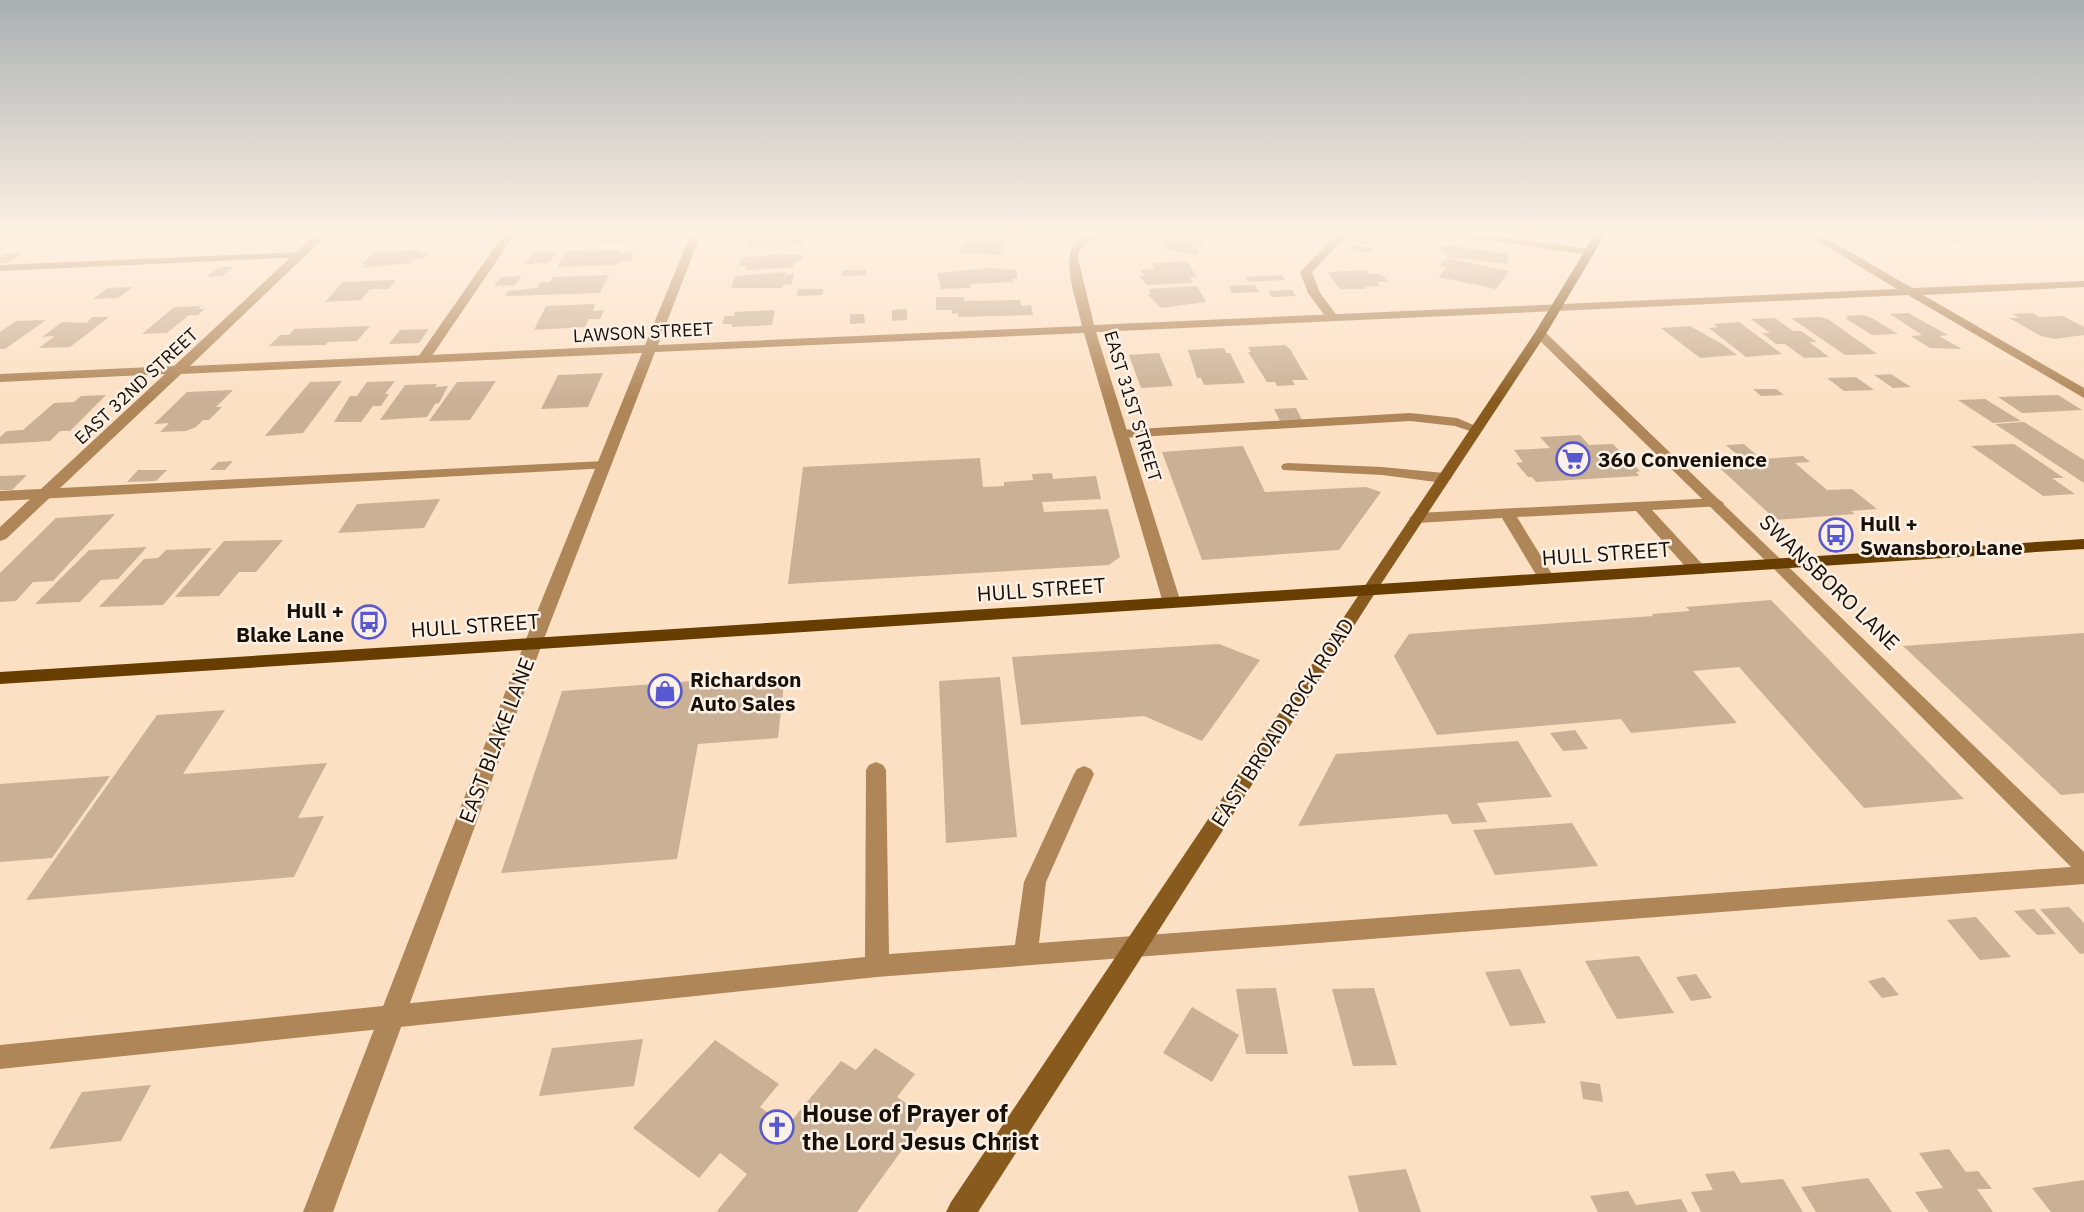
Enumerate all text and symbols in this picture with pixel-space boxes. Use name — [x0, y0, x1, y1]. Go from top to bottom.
street label: LAWSON STREET — [572, 317, 714, 347]
street label: EAST 32ND STREET — [69, 323, 203, 449]
street label: EAST 31ST STREET — [1099, 328, 1167, 484]
supermarket icon: 360 Convenience — [1554, 440, 1592, 478]
place label: 360 Convenience — [1598, 445, 1767, 473]
street label: SWANSBORO LANE — [1754, 508, 1906, 656]
place label: Hull + Swansboro Lane — [1860, 509, 2023, 561]
bus stop icon: Hull + Swansboro Lane — [1817, 516, 1855, 554]
street label: HULL STREET — [1541, 535, 1671, 571]
street label: HULL STREET — [976, 571, 1106, 607]
place label: Hull + Blake Lane — [236, 596, 344, 648]
bus stop icon: Hull + Blake Lane — [350, 603, 388, 641]
street label: HULL STREET — [410, 607, 540, 643]
street label: EAST BROAD ROCK ROAD — [1204, 612, 1360, 832]
street label: EAST BLAKE LANE — [452, 653, 540, 827]
place label: Richardson Auto Sales — [690, 665, 802, 717]
shop icon: Richardson Auto Sales — [646, 672, 684, 710]
place label: House of Prayer of the Lord Jesus Christ — [802, 1097, 1039, 1157]
church icon: House of Prayer of the Lord Jesus Christ — [758, 1108, 796, 1146]

